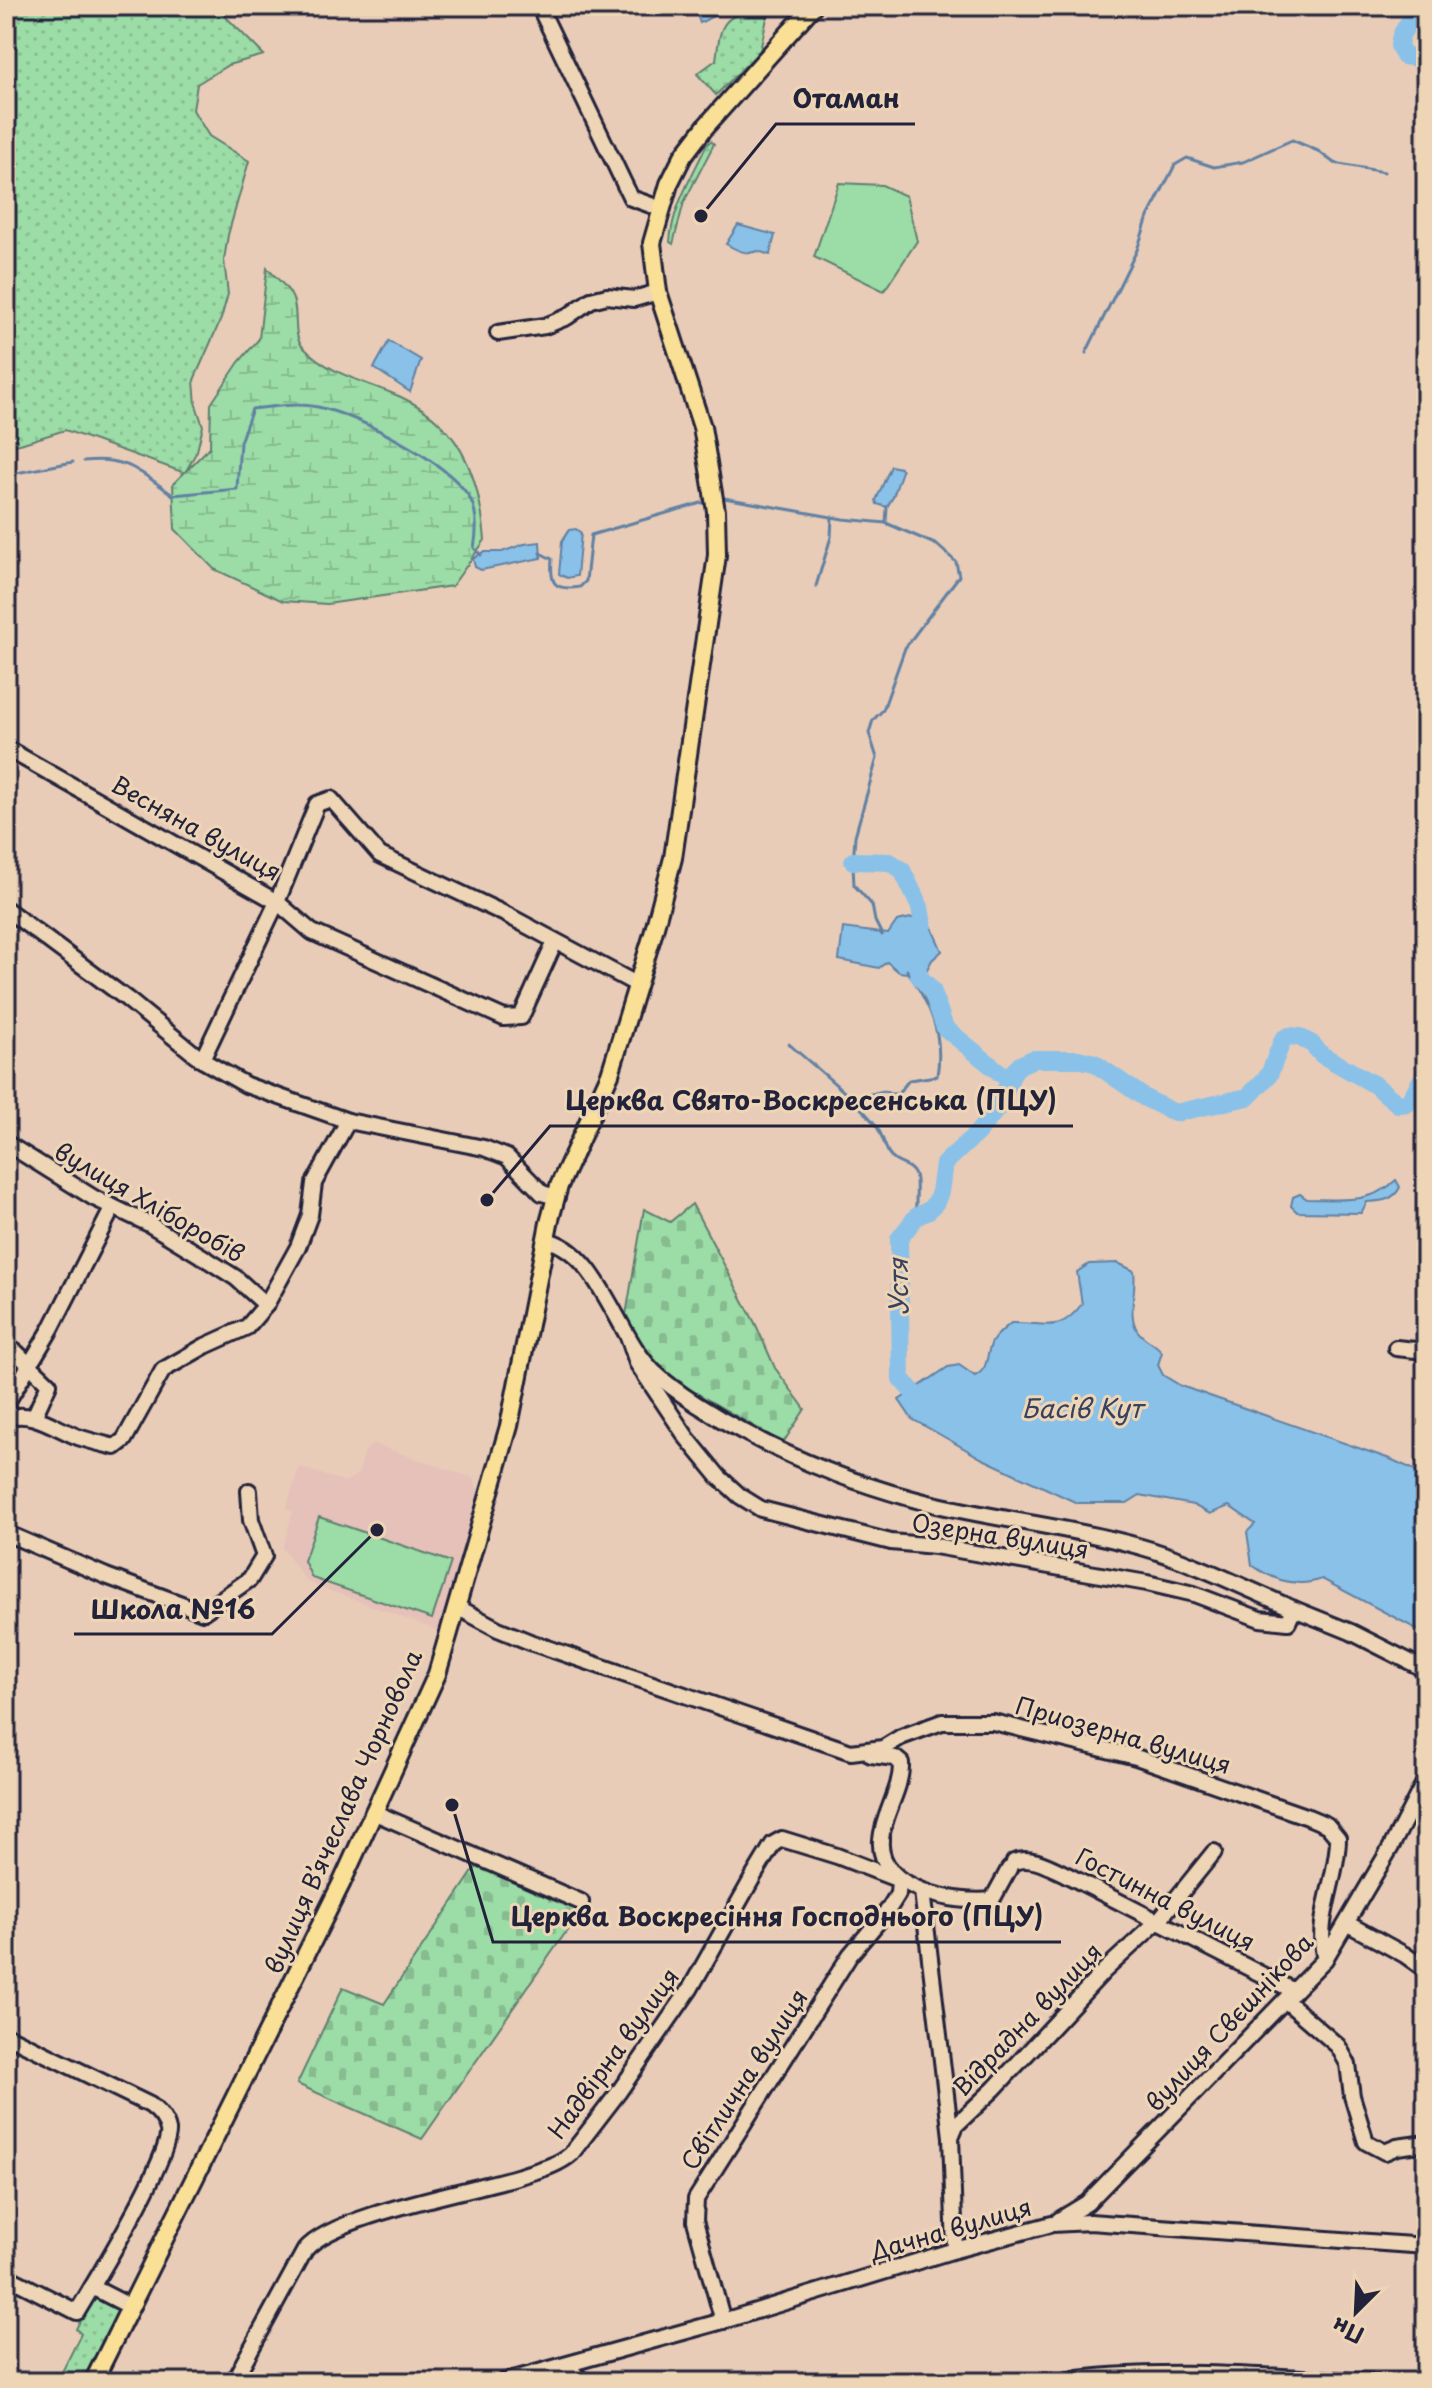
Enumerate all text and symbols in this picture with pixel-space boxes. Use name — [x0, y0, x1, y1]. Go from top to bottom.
callout: Отаман — [776, 74, 915, 124]
text: Отаман — [792, 78, 900, 117]
street label: Весняна вулиця — [105, 766, 288, 889]
callout: Церква Свято-Воскресенська (ПЦУ) — [550, 1076, 1073, 1126]
text: Церква Свято-Воскресенська (ПЦУ) — [565, 1080, 1057, 1119]
street label: вулиця Хліборобів — [48, 1132, 252, 1270]
water label: Устя — [877, 1256, 917, 1316]
water label: Басів Кут — [1022, 1388, 1147, 1427]
street label: Озерна вулиця — [909, 1503, 1091, 1567]
callout: Школа №16 — [74, 1584, 272, 1634]
text: Школа №16 — [91, 1589, 255, 1628]
street label: вулиця Вʼячеслава Чорновола — [254, 1643, 430, 1979]
street label: Приозерна вулиця — [1012, 1686, 1235, 1782]
street label: Гостинна вулиця — [1070, 1837, 1262, 1959]
callout: Церква Воскресіння Господнього (ПЦУ) — [493, 1892, 1061, 1942]
text: Церква Воскресіння Господнього (ПЦУ) — [511, 1896, 1043, 1935]
street label: вулиця Свєшнікова — [1136, 1924, 1321, 2119]
street label: Відрадна вулиця — [944, 1934, 1109, 2103]
street label: Надвірна вулиця — [538, 1960, 687, 2146]
street label: Світлична вулиця — [671, 1981, 816, 2177]
street label: Дачна вулиця — [865, 2188, 1035, 2269]
north arrow — [1316, 2272, 1396, 2352]
text: Пн — [1326, 2310, 1369, 2353]

